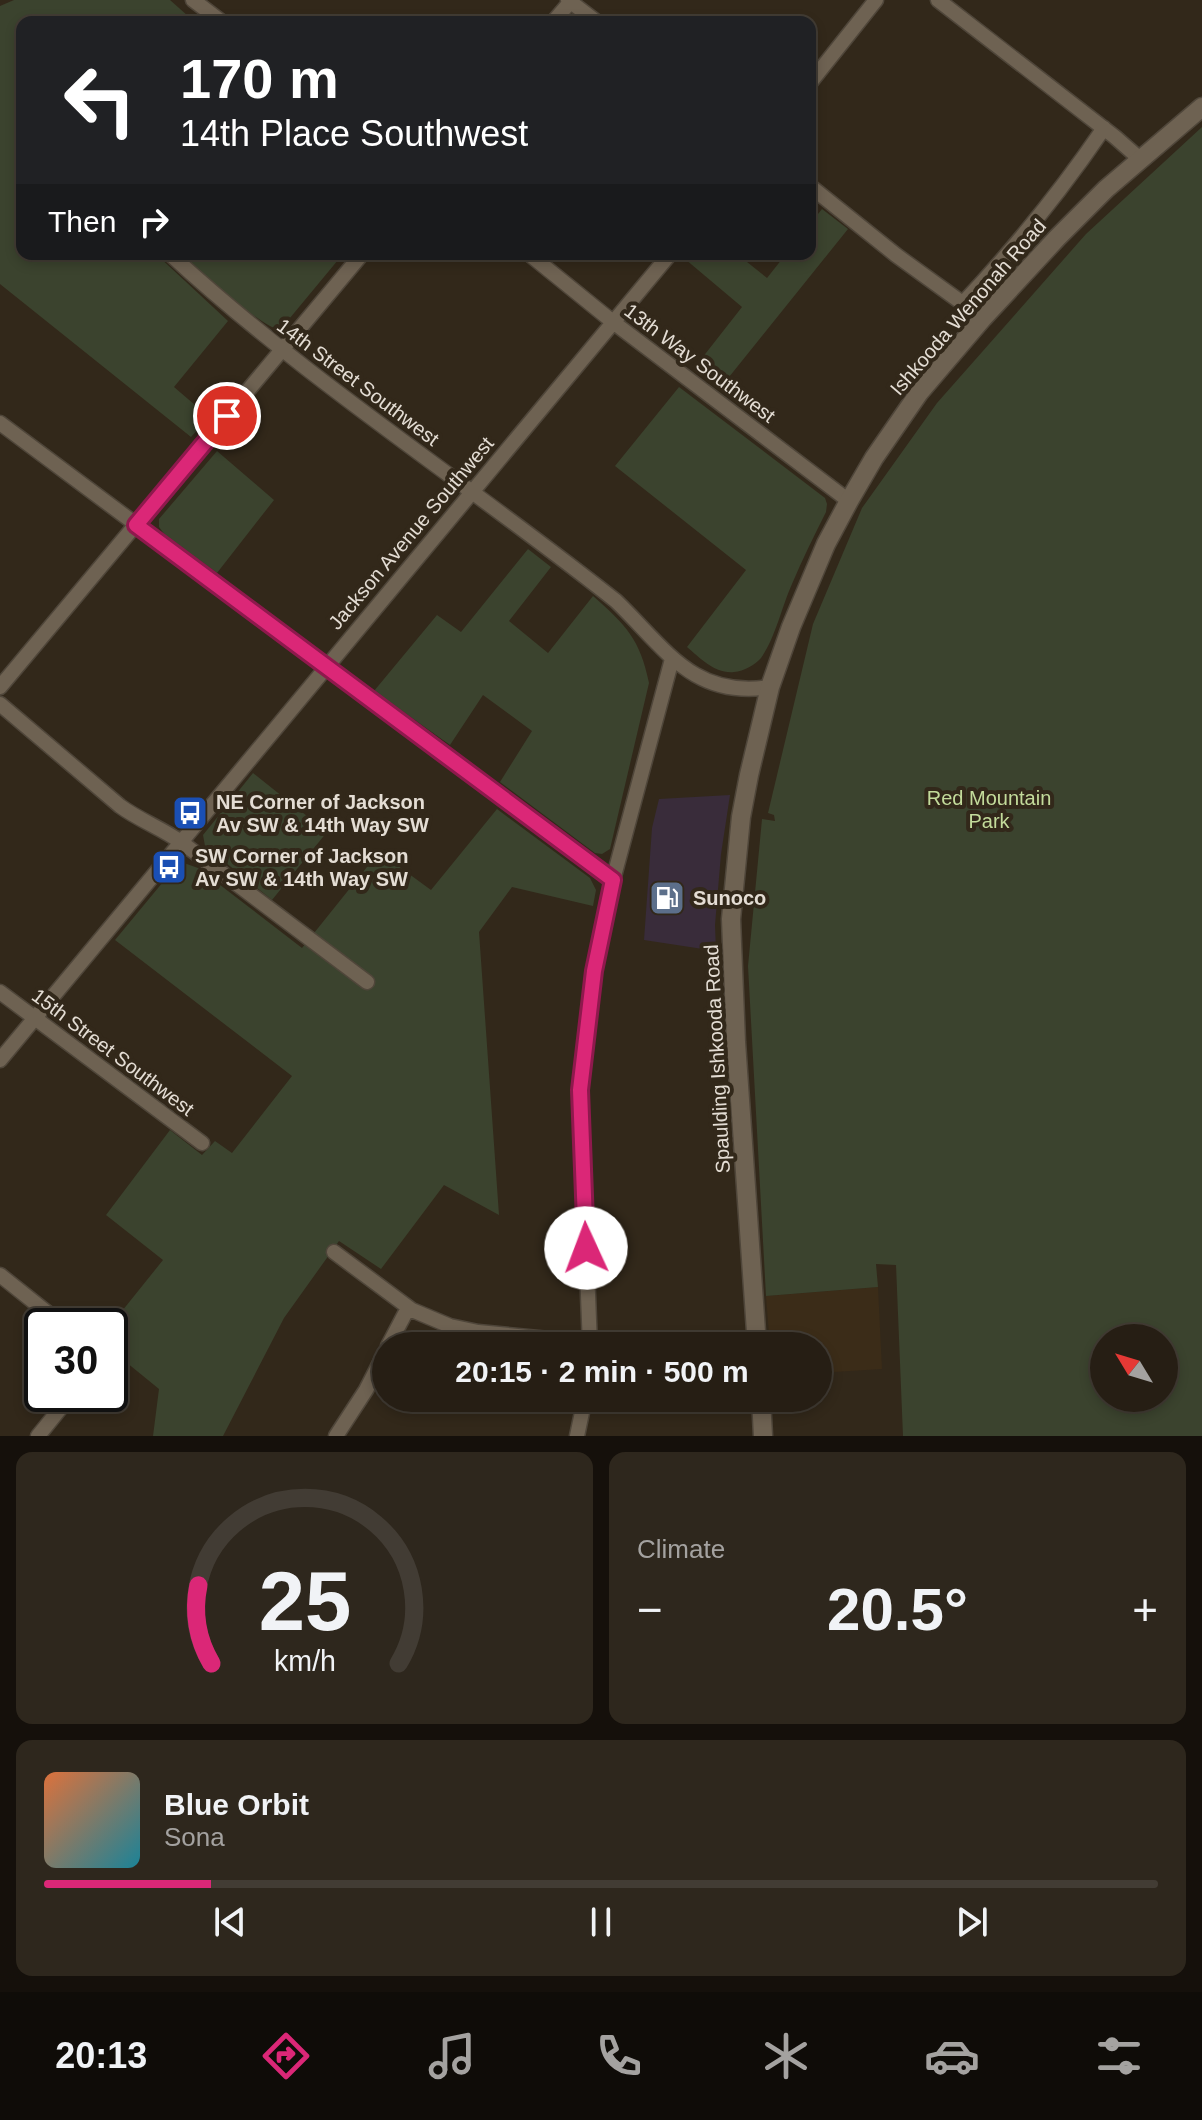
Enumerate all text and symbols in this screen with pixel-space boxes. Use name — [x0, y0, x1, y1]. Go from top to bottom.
text: 170 m — [180, 47, 339, 110]
icon: left — [48, 48, 152, 152]
text: 14th Place Southwest — [180, 113, 528, 154]
icon: right — [132, 200, 176, 244]
text: Then — [48, 205, 116, 238]
street label: Ishkooda Wenonah Road — [886, 215, 1050, 399]
street label: 13th Way Southwest — [620, 299, 780, 427]
street label: 14th Street Southwest — [273, 314, 444, 450]
pin — [193, 382, 261, 450]
icon: arrive — [205, 394, 249, 438]
street label: Jackson Avenue Southwest — [324, 432, 498, 634]
park label: Red Mountain Park — [927, 787, 1051, 832]
place label: NE Corner of Jackson Av SW & 14th Way SW — [216, 791, 429, 836]
bus stop icon: NE Corner of Jackson Av SW & 14th Way SW — [171, 794, 209, 832]
place label: SW Corner of Jackson Av SW & 14th Way SW — [195, 845, 408, 890]
bus stop icon: SW Corner of Jackson Av SW & 14th Way SW — [150, 848, 188, 886]
fuel station icon: Sunoco — [648, 879, 686, 917]
place label: Sunoco — [693, 887, 766, 909]
street label: Spaulding Ishkooda Road — [700, 944, 734, 1174]
street label: 15th Street Southwest — [28, 984, 199, 1120]
position arrow — [544, 1206, 628, 1290]
speed limit sign: 30 — [24, 1308, 128, 1412]
north arrow — [1090, 1324, 1178, 1412]
map controls — [1090, 1324, 1178, 1412]
text: 20:15 · 2 min · 500 m — [455, 1355, 749, 1388]
text: Climate — [637, 1534, 725, 1564]
text: 25 — [258, 1555, 351, 1648]
text: 20.5° — [827, 1576, 968, 1643]
text: − — [637, 1585, 663, 1634]
text: + — [1132, 1585, 1158, 1634]
text: km/h — [274, 1645, 335, 1677]
text: Blue Orbit — [164, 1788, 309, 1821]
text: Sona — [164, 1822, 225, 1852]
icon: previous — [208, 1900, 252, 1944]
icon: pause — [579, 1900, 623, 1944]
icon: next — [950, 1900, 994, 1944]
icon: directions — [258, 2028, 314, 2084]
icon: music — [424, 2028, 480, 2084]
icon: phone — [591, 2028, 647, 2084]
icon: climate — [758, 2028, 814, 2084]
icon: car — [924, 2028, 980, 2084]
icon: filters — [1091, 2028, 1147, 2084]
text: 20:13 — [55, 2035, 147, 2076]

